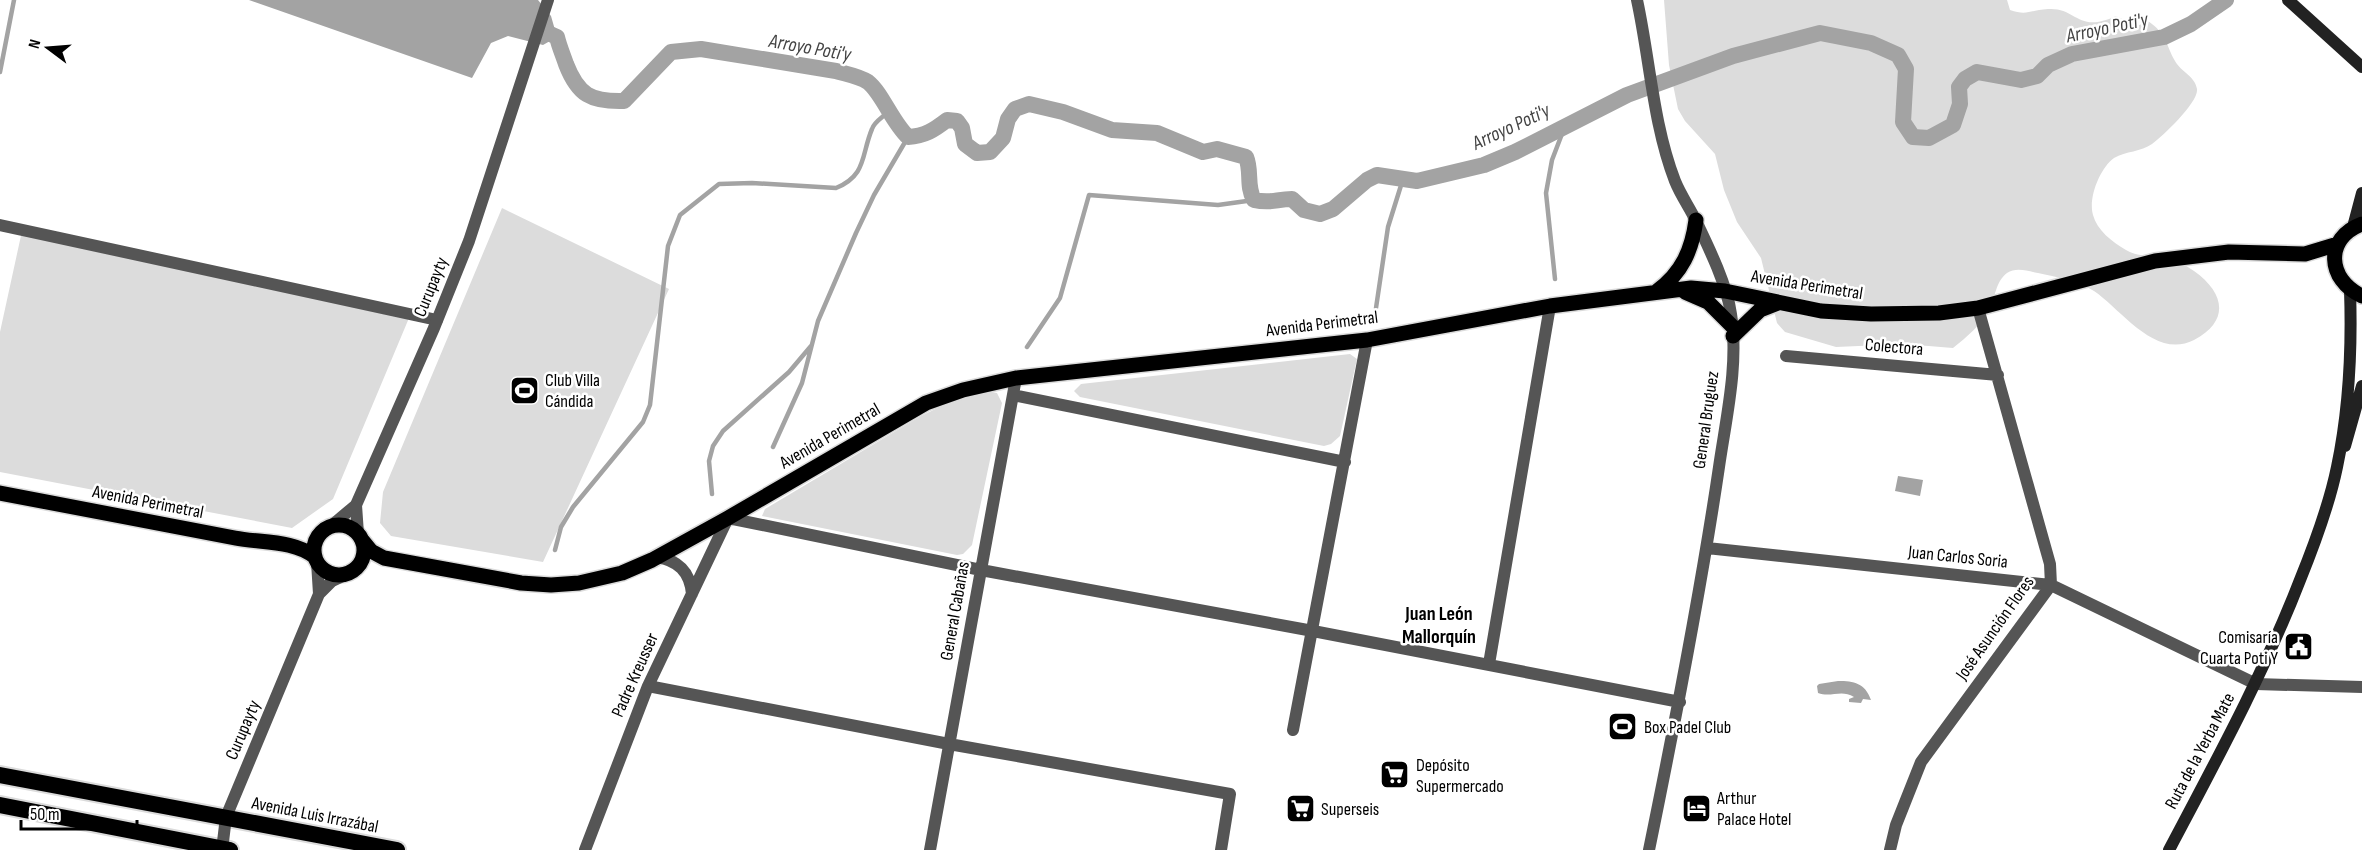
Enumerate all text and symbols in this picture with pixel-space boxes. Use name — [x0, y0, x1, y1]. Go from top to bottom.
water label: Arroyo Poti'y — [2063, 7, 2151, 49]
north arrow — [18, 18, 78, 78]
water label: Arroyo Poti'y — [766, 29, 854, 67]
text: N — [25, 38, 45, 51]
water label: Arroyo Poti'y — [1467, 98, 1555, 156]
street label: Curupayty — [410, 254, 452, 320]
street label: Avenida Perimetral — [1749, 266, 1864, 304]
street label: Avenida Perimetral — [1264, 307, 1379, 341]
street label: Colectora — [1864, 334, 1924, 360]
street label: General Bruguez — [1689, 369, 1723, 470]
place label: Club Villa Cándida — [545, 370, 600, 412]
sports icon: Club Villa Cándida — [508, 374, 540, 406]
street label: Avenida Perimetral — [775, 399, 884, 474]
street label: Avenida Perimetral — [90, 481, 205, 523]
street label: Juan Carlos Soria — [1906, 541, 2009, 573]
street label: General Cabañas — [936, 560, 974, 662]
street label: José Asunción Flores — [1951, 572, 2039, 685]
district label: Juan León Mallorquín — [1402, 602, 1476, 649]
place label: Comisaría Cuarta Poti Y — [2200, 627, 2278, 669]
street label: Padre Kreusser — [607, 630, 663, 720]
public building icon: Comisaría Cuarta Poti Y — [2283, 631, 2315, 663]
street label: Ruta de la Yerba Mate — [2161, 689, 2239, 813]
street label: Curupayty — [221, 697, 265, 763]
sports icon: Box Padel Club — [1607, 711, 1639, 743]
place label: Box Padel Club — [1644, 717, 1731, 738]
place label: Depósito Supermercado — [1416, 755, 1504, 797]
supermarket icon: Depósito Supermercado — [1379, 759, 1411, 791]
place label: Arthur Palace Hotel — [1716, 788, 1791, 830]
street label: Avenida Luis Irrazábal — [249, 792, 380, 838]
hotel icon: Arthur Palace Hotel — [1680, 792, 1712, 824]
scale bar — [21, 793, 136, 831]
supermarket icon: Superseis — [1284, 793, 1316, 825]
place label: Superseis — [1321, 799, 1379, 820]
text: 50 m — [30, 804, 60, 825]

